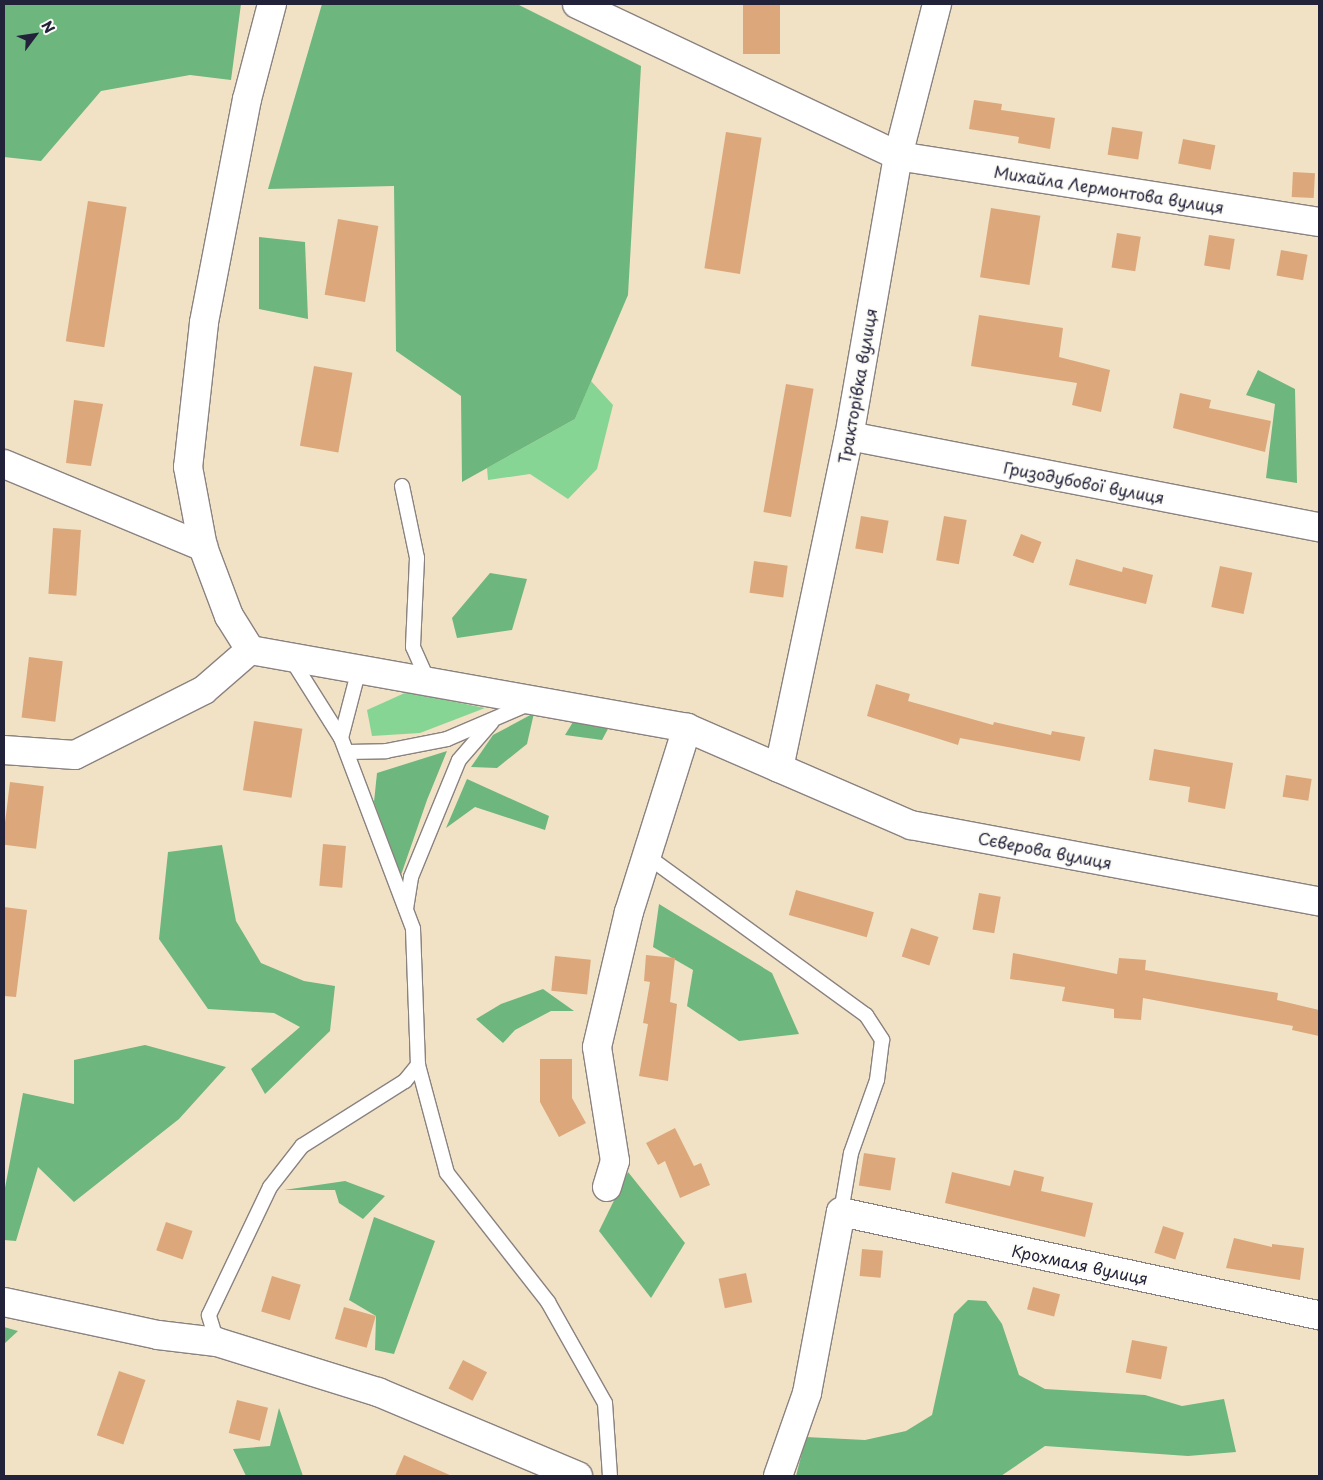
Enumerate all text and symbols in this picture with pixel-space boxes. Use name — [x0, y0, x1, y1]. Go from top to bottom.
north arrow — [10, 10, 60, 60]
text: N — [36, 17, 60, 37]
street label: Михайла Лермонтова вулиця — [992, 161, 1226, 217]
street label: Тракторівка вулиця — [834, 306, 880, 466]
street label: Гризодубової вулиця — [1002, 457, 1166, 507]
street label: Сєверова вулиця — [976, 828, 1114, 872]
street label: Крохмаля вулиця — [1010, 1240, 1150, 1288]

